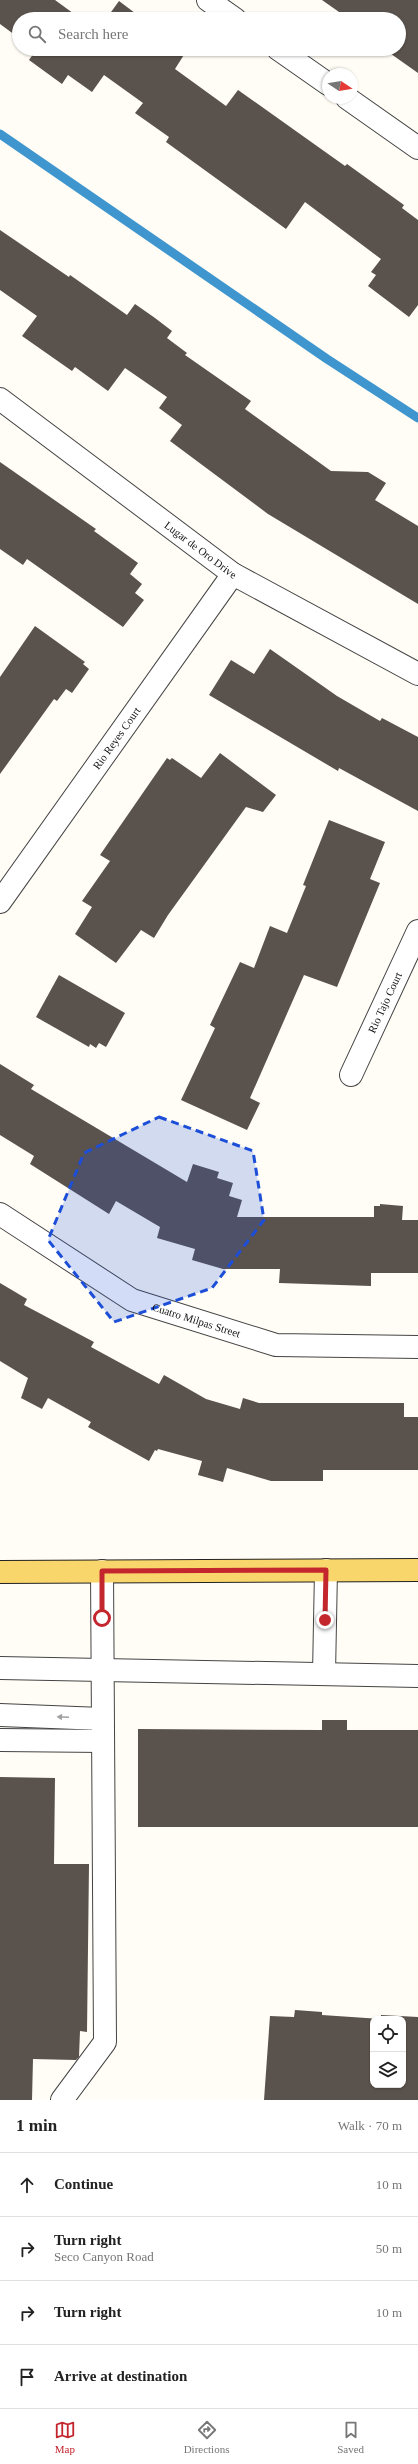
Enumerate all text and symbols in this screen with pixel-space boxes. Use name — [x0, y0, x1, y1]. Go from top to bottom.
search box — [12, 12, 406, 56]
icon: search — [26, 23, 48, 45]
text: Search here — [58, 26, 128, 42]
north arrow — [322, 68, 358, 104]
street label: Lugar de Oro Drive — [162, 519, 239, 581]
street label: Rio Reyes Court — [90, 705, 143, 772]
street label: Rio Tajo Court — [365, 970, 404, 1035]
street label: Cuatro Milpas Street — [151, 1301, 242, 1340]
route start — [93, 1609, 111, 1627]
route end — [316, 1611, 334, 1629]
one-way arrow — [57, 1713, 69, 1720]
map controls — [370, 2016, 406, 2088]
button: locate — [370, 2016, 406, 2052]
button: layers — [370, 2052, 406, 2088]
text: 1 min — [16, 2116, 57, 2135]
text: Walk · 70 m — [338, 2118, 402, 2133]
icon: ahead — [16, 2174, 38, 2196]
text: Continue — [54, 2176, 113, 2192]
text: 10 m — [376, 2177, 402, 2192]
text: Turn right — [54, 2232, 121, 2248]
icon: right — [16, 2238, 38, 2260]
text: 50 m — [376, 2241, 402, 2256]
text: Seco Canyon Road — [54, 2249, 154, 2264]
icon: right — [16, 2302, 38, 2324]
text: Turn right — [54, 2304, 121, 2320]
text: 10 m — [376, 2305, 402, 2320]
icon: arrive — [16, 2366, 38, 2388]
text: Arrive at destination — [54, 2368, 187, 2384]
tab: Map — [54, 2419, 76, 2455]
tab: Directions — [184, 2419, 229, 2455]
tab: Saved — [337, 2419, 364, 2455]

